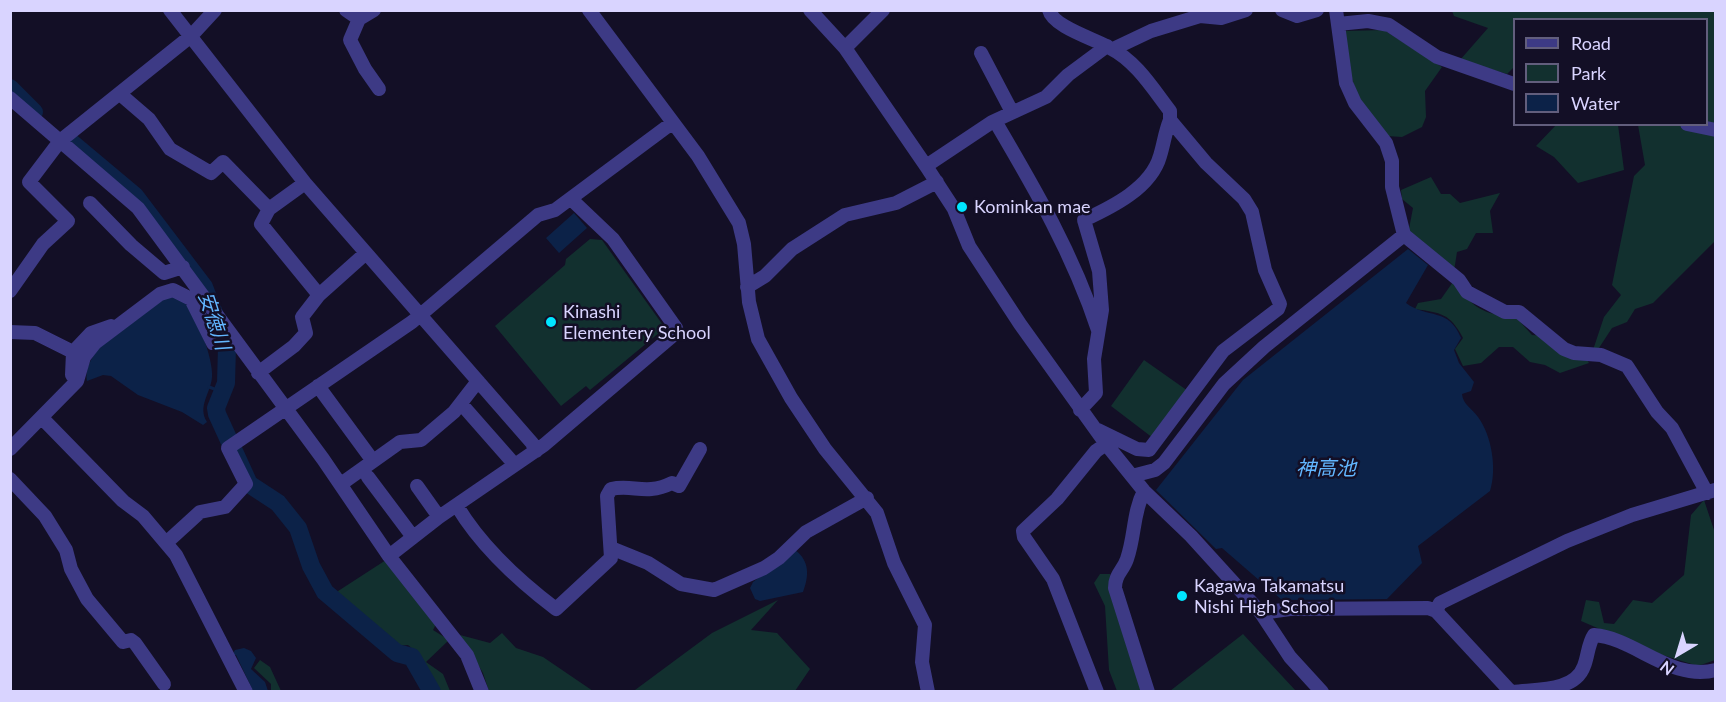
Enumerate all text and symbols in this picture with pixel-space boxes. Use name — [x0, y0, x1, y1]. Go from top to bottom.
legend — [1513, 18, 1708, 126]
text: Road — [1571, 32, 1611, 54]
text: Park — [1571, 62, 1606, 84]
text: Water — [1571, 92, 1620, 114]
place label: Kominkan mae — [974, 196, 1091, 218]
marker: Kominkan mae — [955, 200, 969, 214]
water label: 安徳川 — [193, 289, 235, 353]
place label: Kinashi Elementery School — [563, 301, 711, 344]
marker: Kinashi Elementery School — [544, 315, 558, 329]
water label: 神高池 — [1296, 457, 1356, 481]
place label: Kagawa Takamatsu Nishi High School — [1194, 575, 1344, 618]
marker: Kagawa Takamatsu Nishi High School — [1175, 589, 1189, 603]
north arrow — [1648, 624, 1708, 684]
text: N — [1656, 657, 1677, 680]

